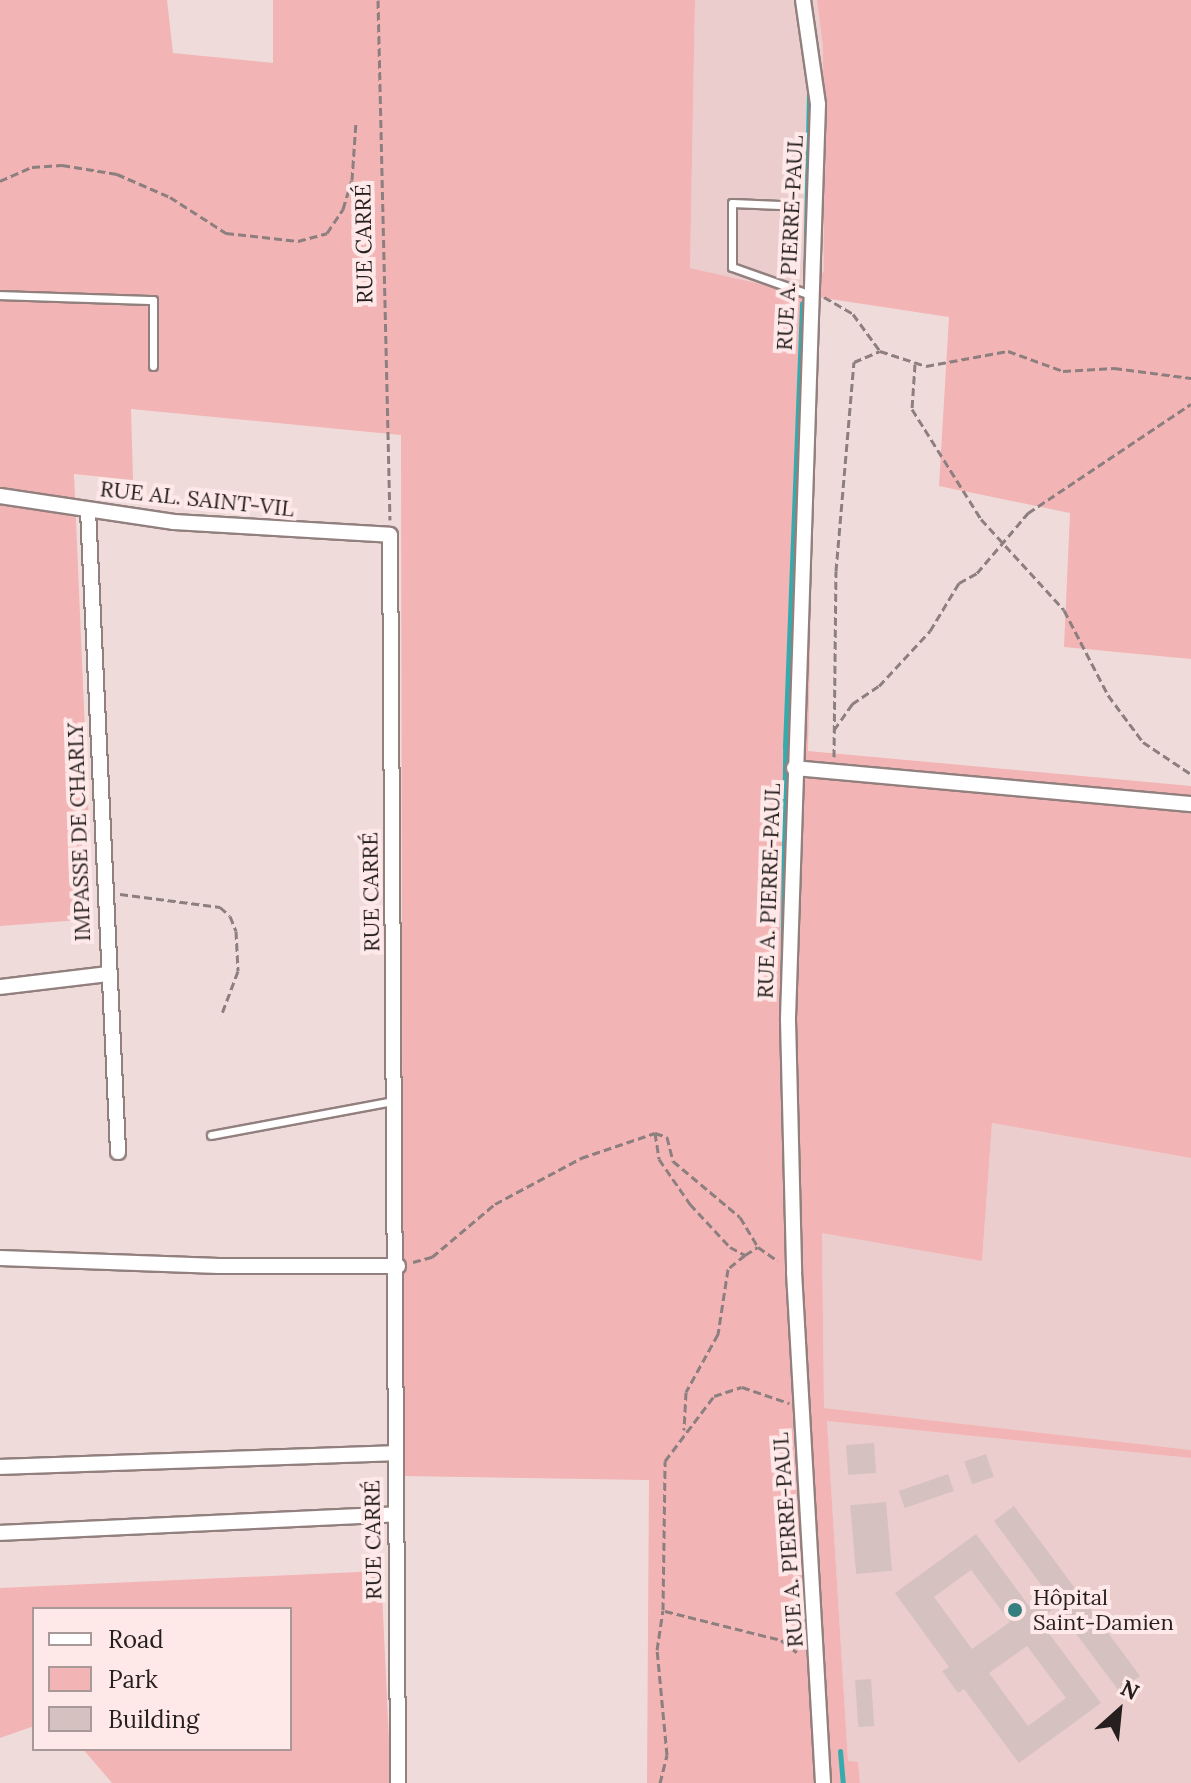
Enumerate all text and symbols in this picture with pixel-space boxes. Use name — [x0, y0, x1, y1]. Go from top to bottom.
street label: RUE A. PIERRE-PAUL — [771, 135, 809, 351]
street label: RUE CARRÉ — [350, 184, 378, 304]
street label: RUE AL. SAINT-VIL — [99, 476, 295, 522]
street label: IMPASSE DE CHARLY — [62, 722, 96, 942]
street label: RUE A. PIERRE-PAUL — [752, 783, 786, 999]
street label: RUE CARRÉ — [357, 832, 385, 952]
street label: RUE A. PIERRE-PAUL — [767, 1432, 809, 1648]
street label: RUE CARRÉ — [359, 1480, 387, 1600]
place label: Hôpital Saint-Damien — [1033, 1584, 1174, 1636]
marker: Hôpital Saint-Damien — [1004, 1599, 1026, 1621]
legend — [32, 1607, 292, 1751]
text: Road — [108, 1624, 164, 1655]
text: Park — [108, 1664, 158, 1695]
north arrow — [1079, 1671, 1159, 1751]
text: N — [1116, 1673, 1144, 1706]
text: Building — [108, 1704, 199, 1735]

